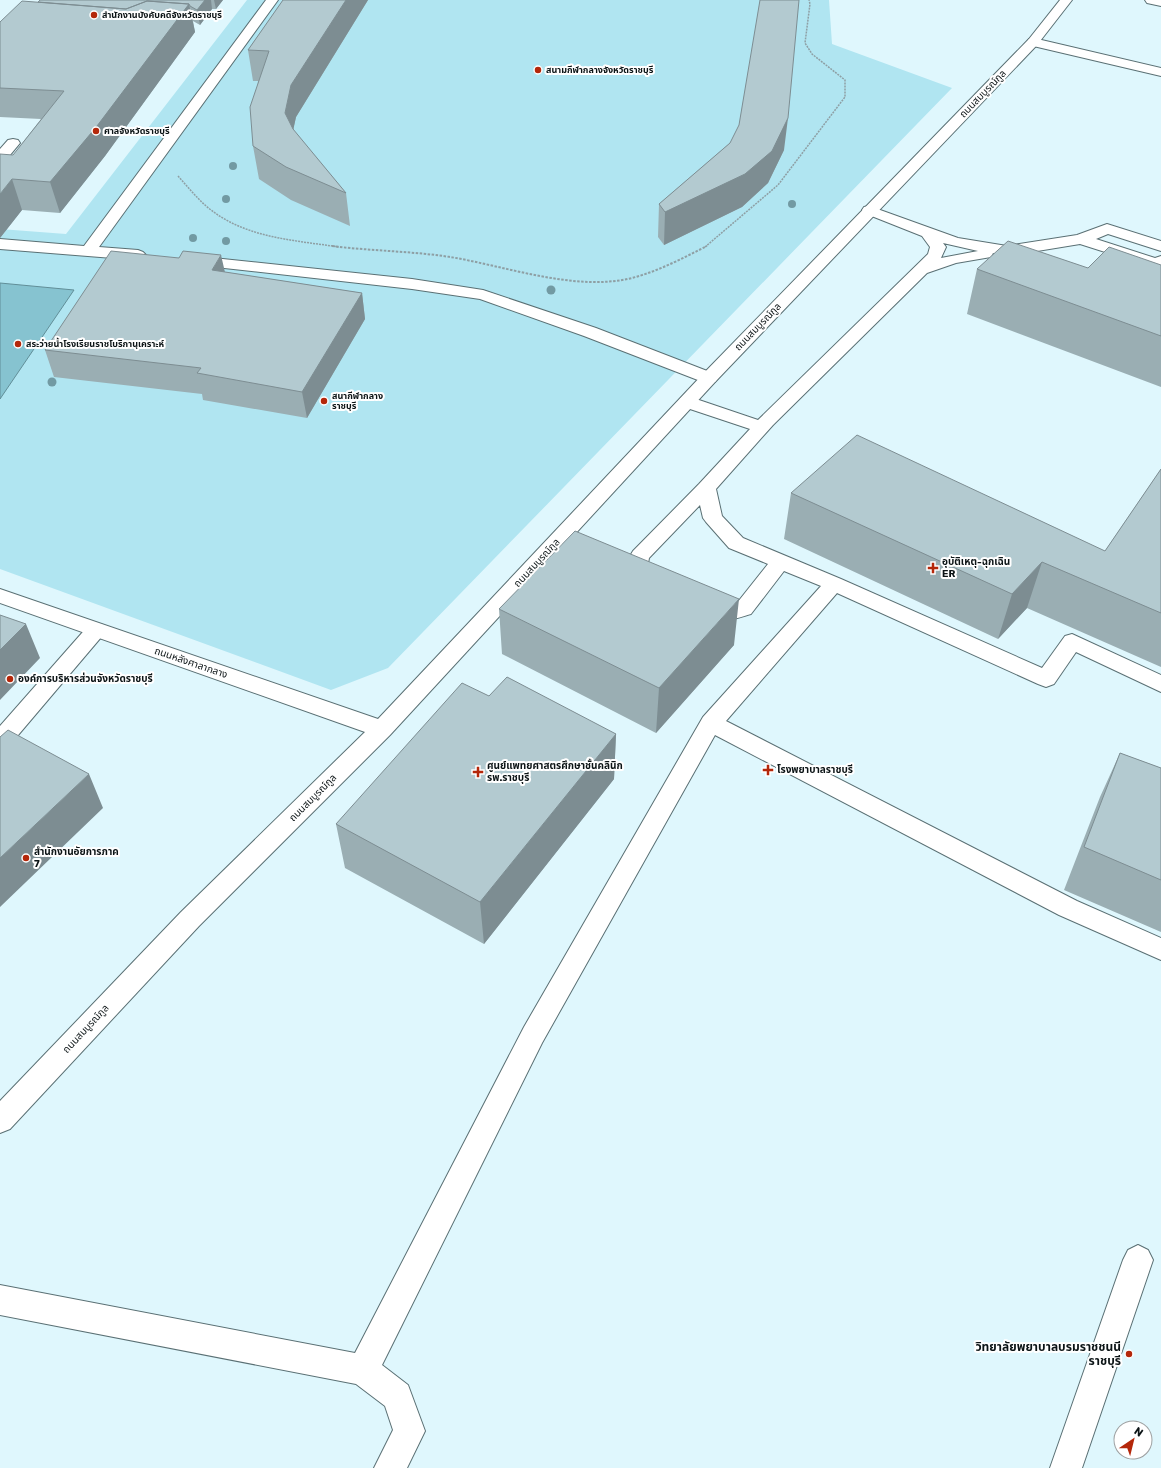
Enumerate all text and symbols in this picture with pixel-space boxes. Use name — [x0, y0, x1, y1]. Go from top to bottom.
marker: สำนักงานบังคับคดีจังหวัดราชบุรี — [89, 10, 99, 20]
place label: สำนักงานบังคับคดีจังหวัดราชบุรี — [102, 10, 222, 20]
marker: สนามกีฬากลางจังหวัดราชบุรี — [533, 65, 543, 75]
place label: สนามกีฬากลางจังหวัดราชบุรี — [546, 65, 654, 75]
street label: ถนนสมบูรณ์กูล — [957, 68, 1009, 120]
marker: ศาลจังหวัดราชบุรี — [91, 126, 101, 136]
place label: ศาลจังหวัดราชบุรี — [104, 126, 170, 136]
street label: ถนนสมบูรณ์กูล — [732, 301, 784, 353]
place label: สระว่ายน้ำโรงเรียนราชโบริกานุเคราะห์ — [26, 337, 165, 349]
marker: สระว่ายน้ำโรงเรียนราชโบริกานุเคราะห์ — [13, 339, 23, 349]
place label: สนากีฬากลาง ราชบุรี — [332, 391, 383, 411]
marker: สนากีฬากลาง ราชบุรี — [319, 396, 329, 406]
street label: ถนนสมบูรณ์กูล — [512, 536, 562, 590]
place label: อุบัติเหตุ-ฉุกเฉิน ER — [942, 556, 1010, 580]
marker: อุบัติเหตุ-ฉุกเฉิน ER — [927, 562, 939, 574]
street label: ถนนหลังศาลากลาง — [153, 645, 229, 681]
place label: องค์การบริหารส่วนจังหวัดราชบุรี — [18, 672, 153, 685]
marker: องค์การบริหารส่วนจังหวัดราชบุรี — [5, 674, 15, 684]
place label: ศูนย์แพทยศาสตรศึกษาชั้นคลินิก รพ.ราชบุรี — [487, 758, 623, 784]
marker: โรงพยาบาลราชบุรี — [762, 764, 774, 776]
place label: โรงพยาบาลราชบุรี — [777, 764, 853, 776]
marker: ศูนย์แพทยศาสตรศึกษาชั้นคลินิก รพ.ราชบุรี — [472, 766, 484, 778]
street label: ถนนสมบูรณ์กูล — [287, 772, 339, 824]
place label: สำนักงานอัยการภาค 7 — [34, 846, 119, 870]
marker: สำนักงานอัยการภาค 7 — [21, 853, 31, 863]
street label: ถนนสมบูรณ์กูล — [61, 1002, 111, 1056]
place label: วิทยาลัยพยาบาลบรมราชชนนี ราชบุรี — [975, 1340, 1121, 1368]
marker: วิทยาลัยพยาบาลบรมราชชนนี ราชบุรี — [1124, 1349, 1134, 1359]
north arrow — [1113, 1420, 1153, 1460]
text: N — [1131, 1425, 1145, 1440]

